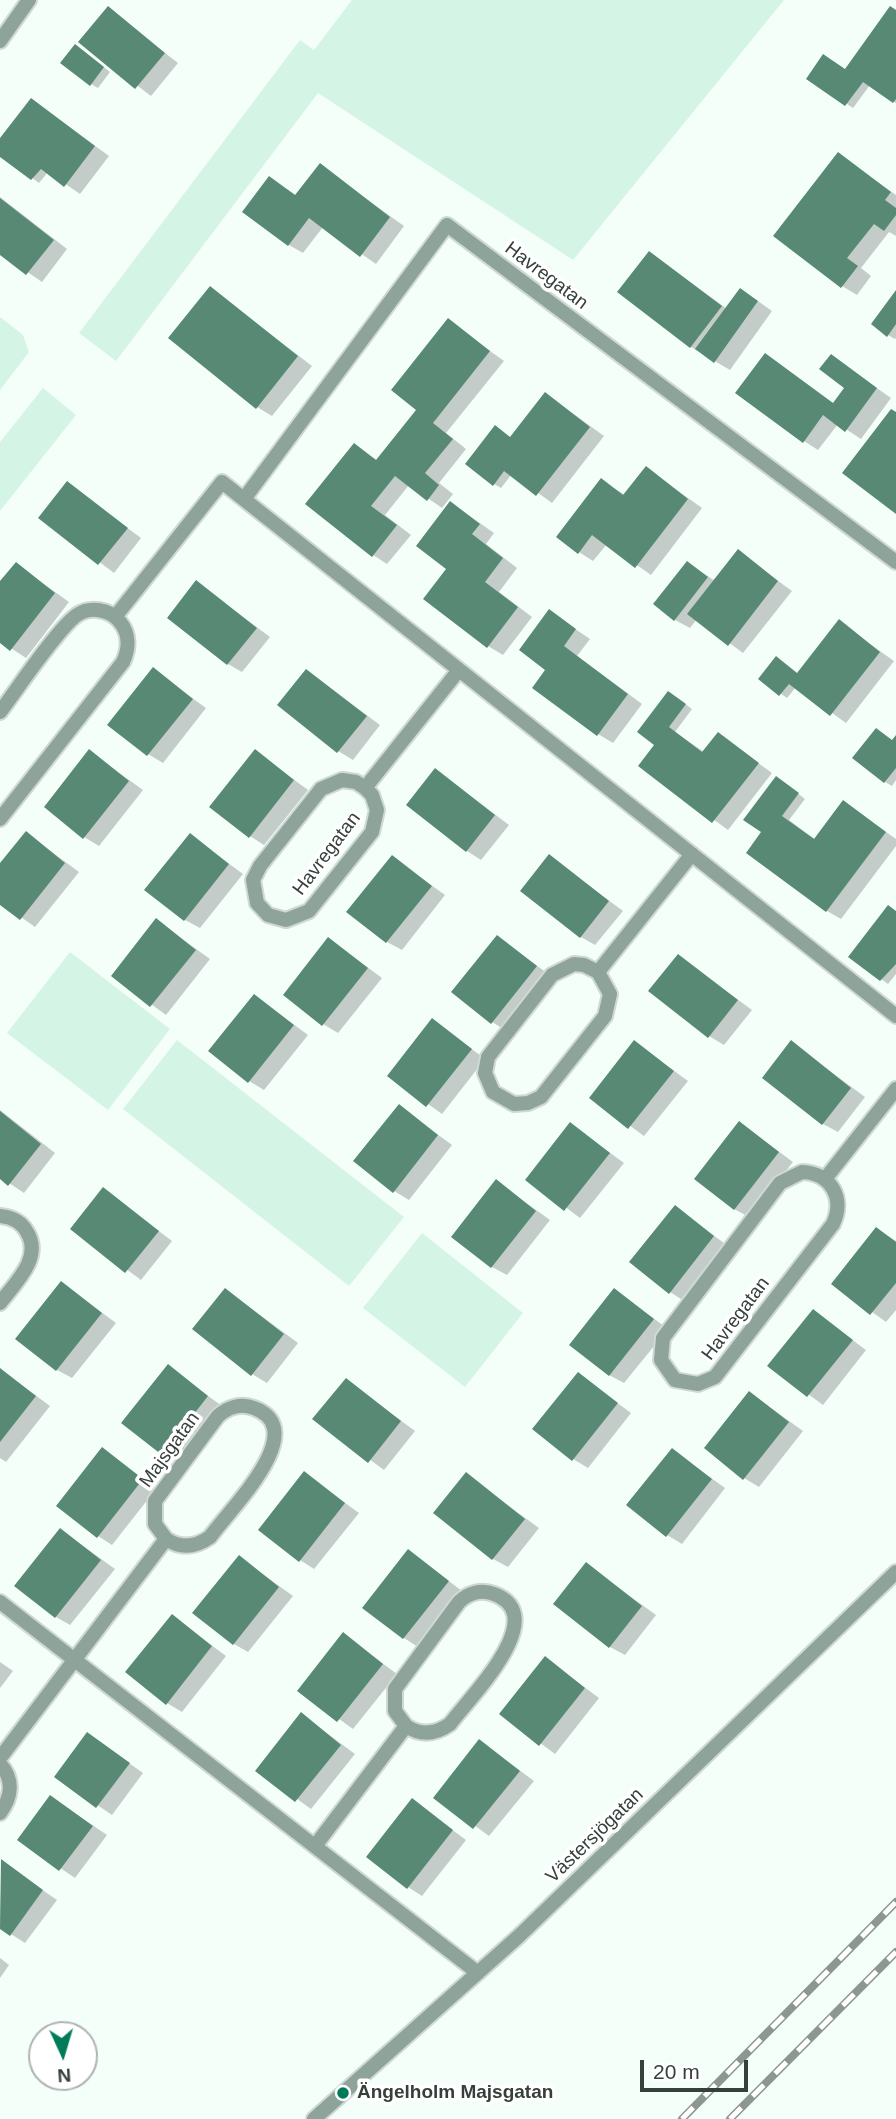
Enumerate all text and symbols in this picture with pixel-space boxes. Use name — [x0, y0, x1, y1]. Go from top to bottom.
street label: Havregatan — [500, 237, 592, 315]
street label: Havregatan — [288, 808, 366, 900]
street label: Havregatan — [697, 1273, 775, 1365]
street label: Majsgatan — [135, 1408, 205, 1492]
street label: Västersjögatan — [541, 1784, 649, 1888]
north arrow — [28, 2021, 98, 2091]
scale bar — [644, 2046, 752, 2090]
text: 20 m — [653, 2060, 700, 2083]
text: N — [57, 2064, 72, 2086]
place label: Ängelholm Majsgatan — [357, 2082, 553, 2104]
marker: Ängelholm Majsgatan — [335, 2085, 351, 2101]

